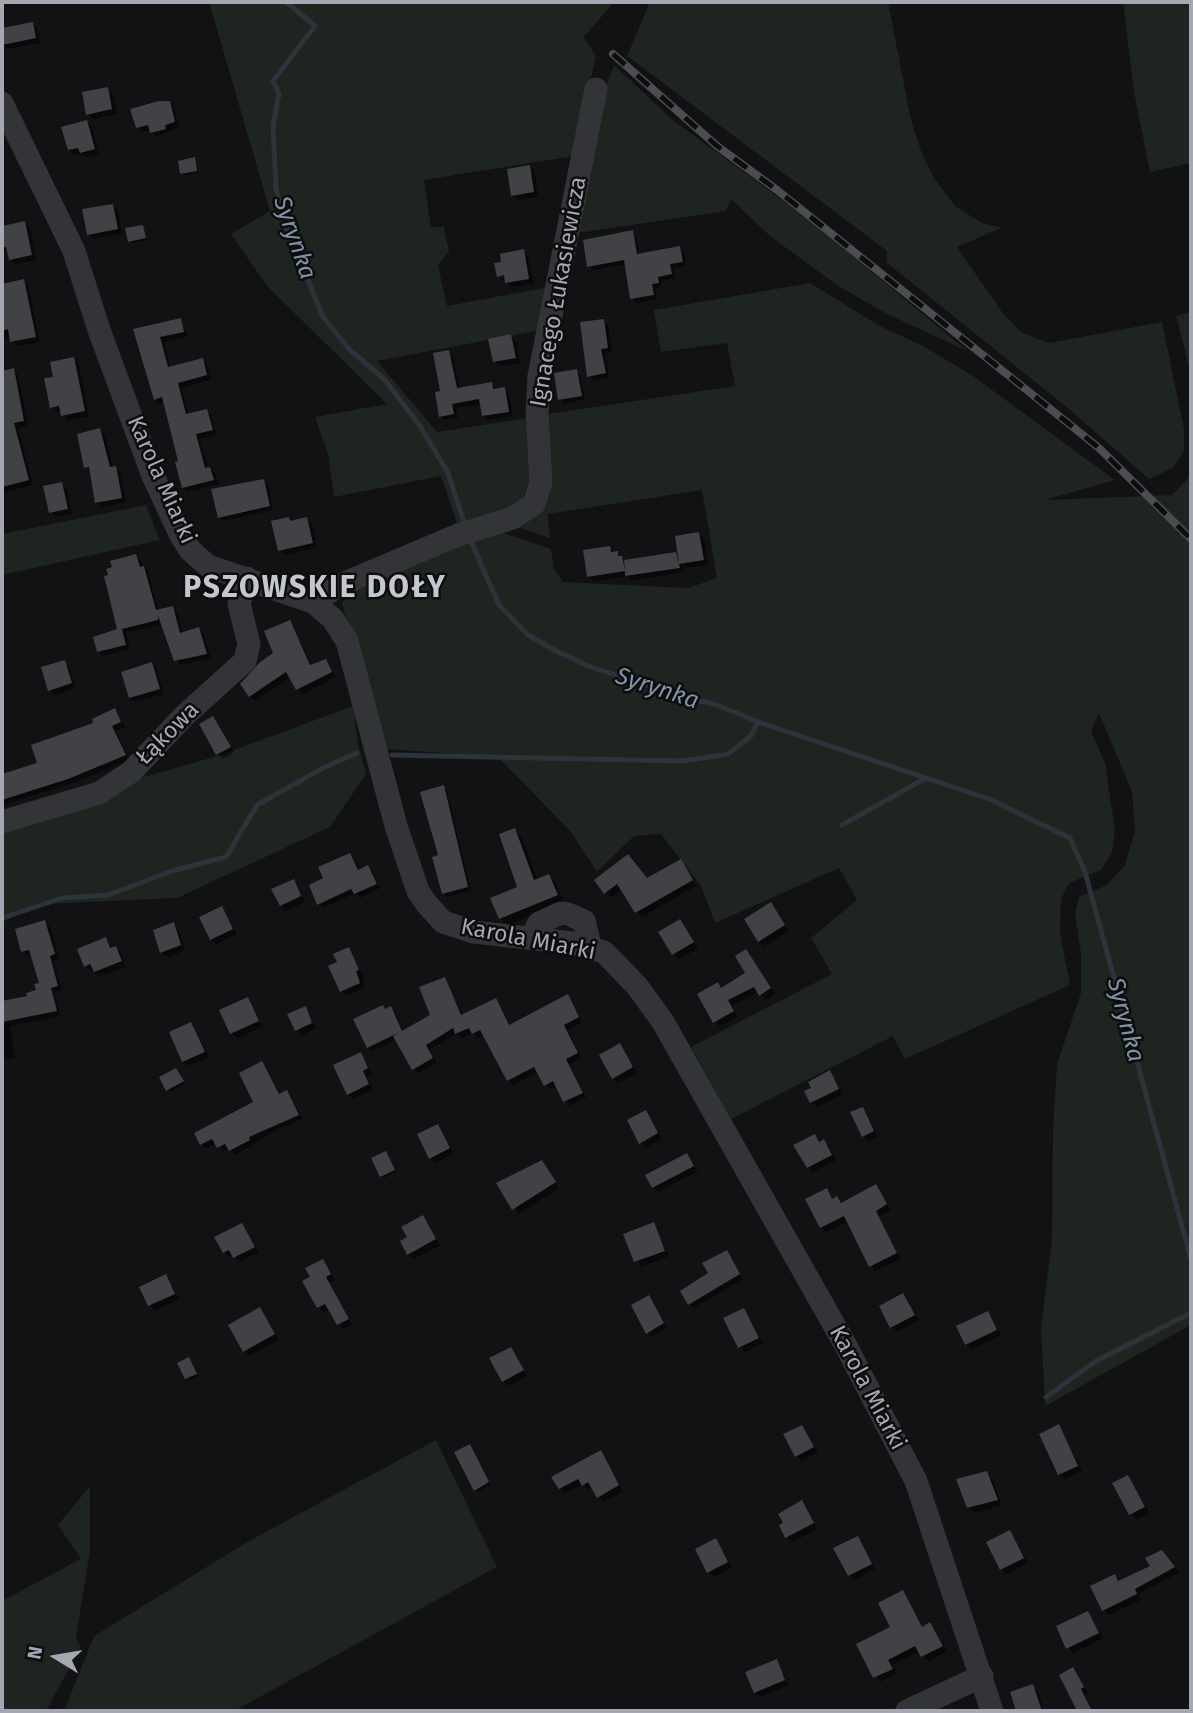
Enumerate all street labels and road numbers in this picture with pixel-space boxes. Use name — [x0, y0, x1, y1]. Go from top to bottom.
street label: Ignacego Łukasiewicza — [525, 175, 593, 409]
street label: Karola Miarki — [121, 412, 201, 548]
street label: Łąkowa — [131, 697, 205, 771]
street label: Karola Miarki — [458, 913, 598, 967]
street label: Karola Miarki — [823, 1321, 911, 1455]

